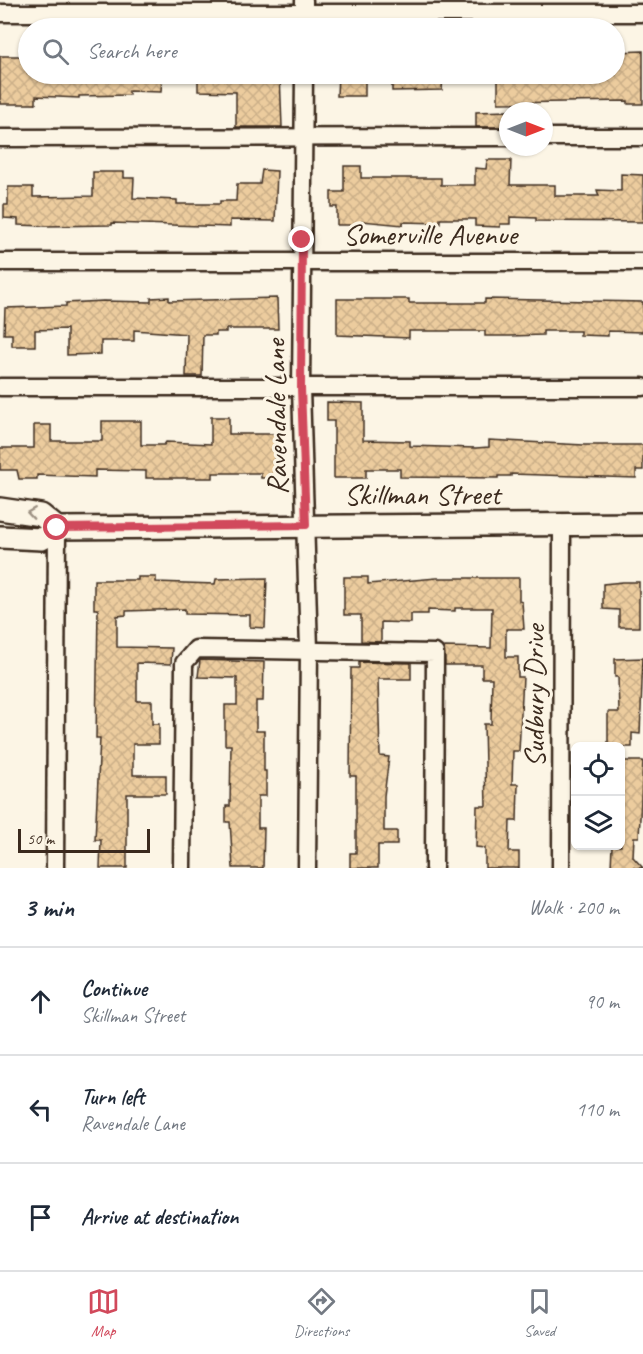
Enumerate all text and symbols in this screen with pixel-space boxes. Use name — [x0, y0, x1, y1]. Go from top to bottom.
search box — [18, 18, 625, 84]
icon: search — [39, 35, 72, 68]
text: Search here — [87, 37, 177, 65]
north arrow — [499, 102, 553, 156]
street label: Somerville Avenue — [343, 215, 519, 253]
route end — [288, 226, 314, 252]
street label: Ravendale Lane — [256, 337, 296, 495]
street label: Skillman Street — [344, 475, 503, 513]
one-way arrow — [26, 508, 35, 520]
route start — [43, 514, 69, 540]
street label: Sudbury Drive — [515, 622, 553, 767]
map controls — [571, 742, 625, 850]
button: locate — [571, 742, 625, 796]
button: layers — [571, 796, 625, 850]
scale bar — [18, 826, 150, 854]
text: 50 m — [27, 829, 54, 849]
text: 3 min — [24, 891, 74, 924]
text: Walk · 200 m — [529, 895, 619, 920]
text: Continue — [81, 975, 147, 1003]
icon: ahead — [24, 985, 57, 1018]
text: 90 m — [585, 989, 619, 1014]
text: Skillman Street — [81, 1003, 185, 1028]
text: Turn left — [81, 1083, 145, 1111]
icon: left — [24, 1093, 57, 1126]
text: 110 m — [576, 1097, 619, 1122]
text: Ravendale Lane — [81, 1111, 185, 1136]
icon: arrive — [24, 1201, 57, 1234]
text: Arrive at destination — [81, 1203, 238, 1231]
tab: Map — [87, 1285, 120, 1341]
tab: Directions — [294, 1285, 349, 1341]
tab: Saved — [523, 1285, 556, 1341]

